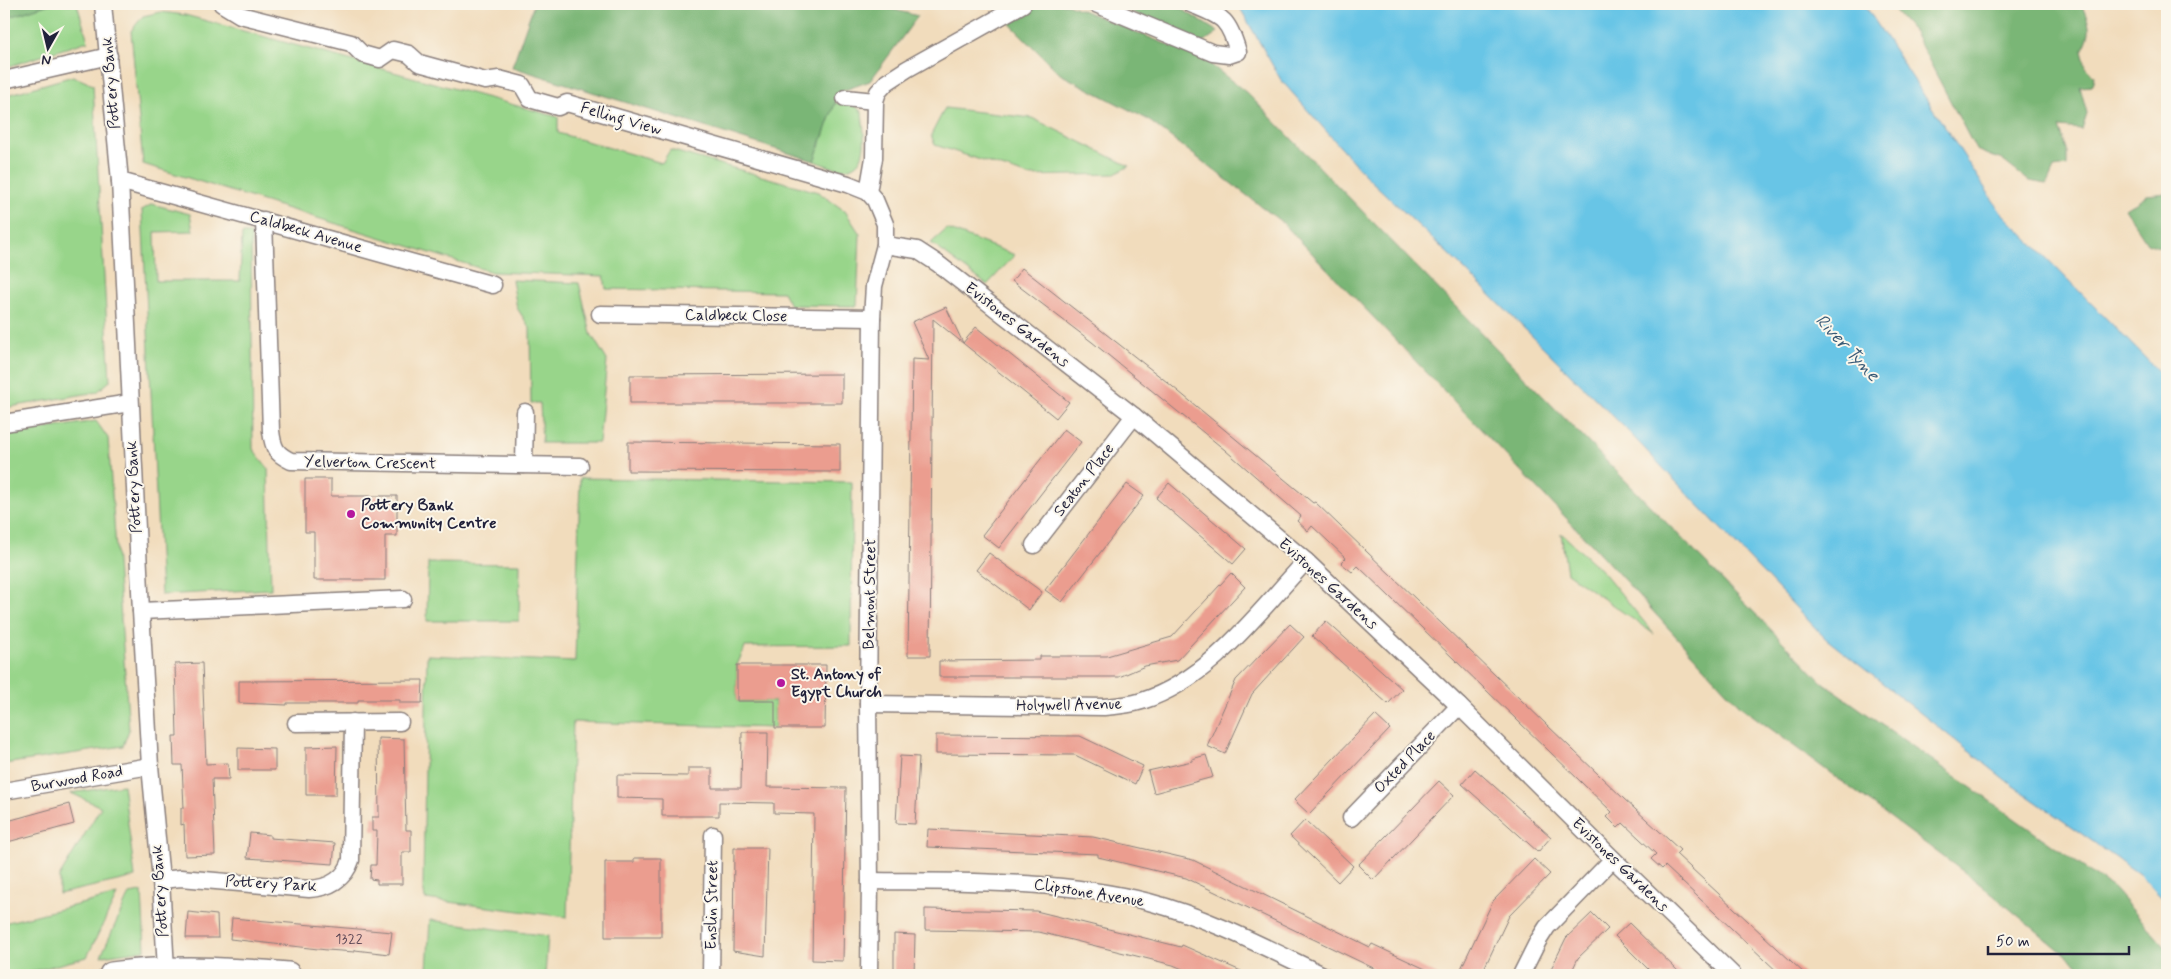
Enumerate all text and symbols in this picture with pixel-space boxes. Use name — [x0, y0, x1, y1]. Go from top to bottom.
north arrow — [22, 22, 72, 72]
street label: Pottery Bank — [96, 36, 126, 130]
text: N — [40, 50, 52, 69]
street label: Felling View — [578, 97, 664, 142]
street label: Caldbeck Avenue — [247, 206, 365, 258]
street label: Evistones Gardens — [960, 278, 1074, 372]
street label: Caldbeck Close — [685, 305, 787, 327]
water label: River Tyne — [1810, 309, 1885, 388]
street label: Seaton Place — [1049, 439, 1119, 521]
street label: Pottery Bank — [121, 440, 147, 534]
street label: Yelverton Crescent — [304, 451, 437, 475]
place label: Pottery Bank Community Centre — [361, 495, 496, 534]
marker: Pottery Bank Community Centre — [345, 508, 357, 520]
street label: Evistones Gardens — [1274, 534, 1382, 634]
street label: Belmont Street — [859, 538, 881, 650]
place label: St. Antony of Egypt Church — [791, 664, 882, 704]
marker: St. Antony of Egypt Church — [775, 677, 787, 689]
street label: Holywell Avenue — [1016, 694, 1123, 716]
street label: Oxted Place — [1370, 726, 1440, 798]
street label: Burwood Road — [29, 761, 125, 797]
street label: Evistones Gardens — [1567, 813, 1673, 917]
street label: Pottery Bank — [146, 844, 174, 938]
street label: Enslin Street — [701, 860, 723, 950]
street label: Pottery Park — [225, 871, 317, 897]
street label: Clipstone Avenue — [1032, 874, 1146, 912]
scale bar — [1988, 924, 2130, 956]
house number: 1322 — [335, 930, 363, 948]
text: 50 m — [1996, 932, 2030, 952]

